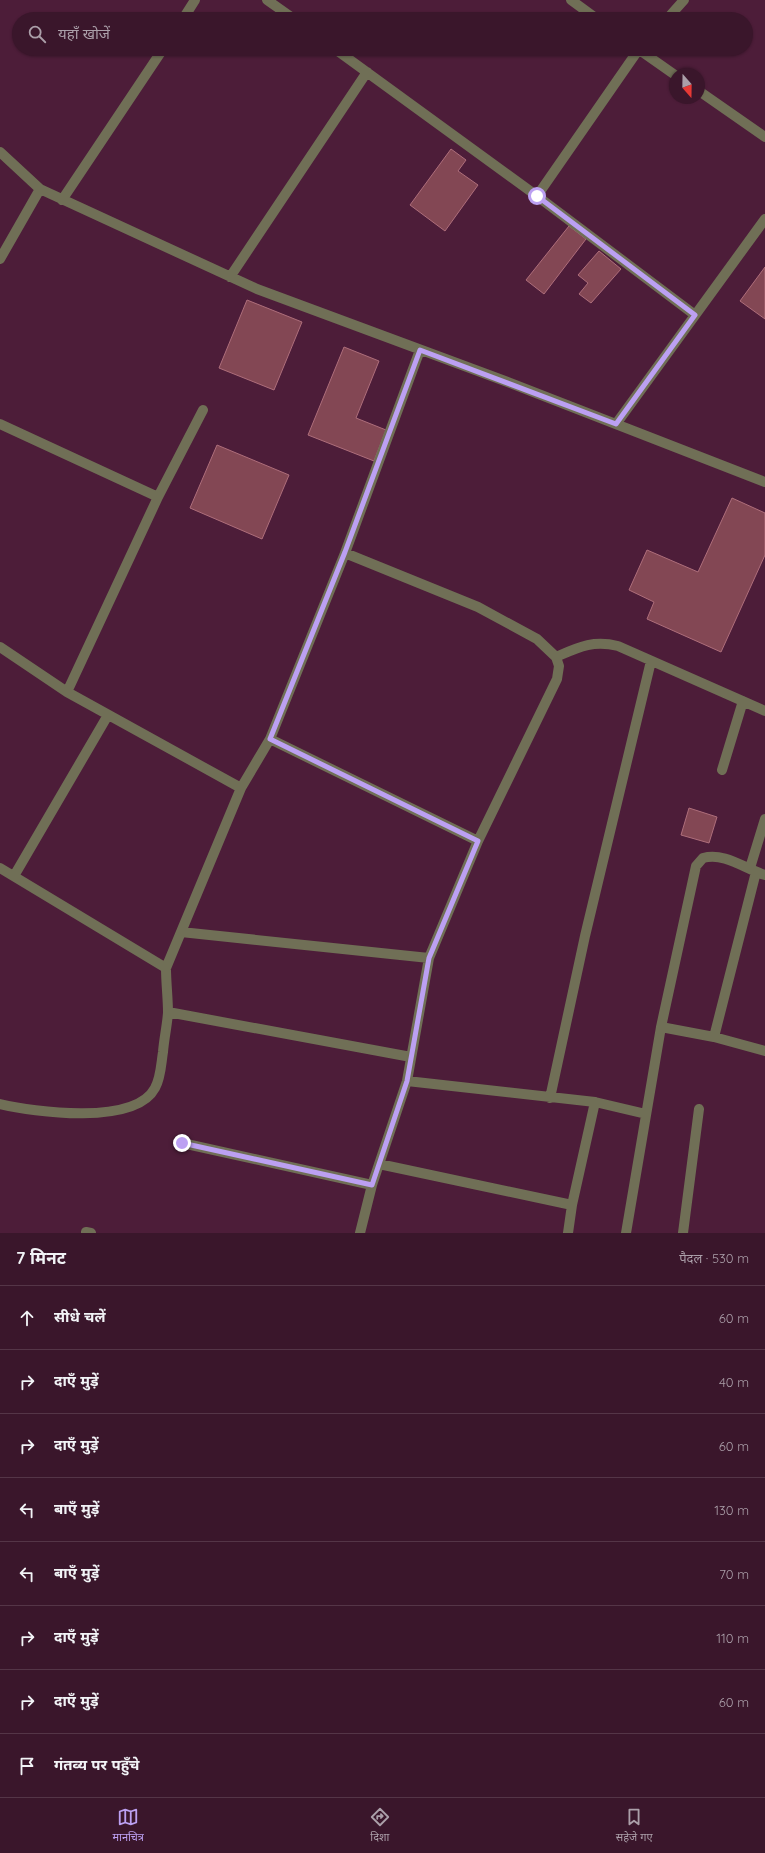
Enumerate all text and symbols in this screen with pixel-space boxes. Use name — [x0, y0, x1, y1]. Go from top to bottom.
search box — [12, 12, 753, 56]
icon: search — [26, 23, 48, 45]
text: यहाँ खोजें — [58, 24, 110, 43]
north arrow — [669, 68, 705, 104]
route start — [528, 187, 546, 205]
route end — [173, 1134, 191, 1152]
text: 7 मिनट — [16, 1247, 66, 1268]
text: पैदल · 530 m — [679, 1250, 749, 1266]
icon: ahead — [16, 1307, 38, 1329]
text: सीधे चलें — [54, 1307, 105, 1326]
text: 60 m — [719, 1310, 749, 1326]
icon: right — [16, 1371, 38, 1393]
text: दाएँ मुड़ें — [54, 1371, 98, 1390]
text: 40 m — [719, 1374, 749, 1390]
icon: right — [16, 1435, 38, 1457]
text: दाएँ मुड़ें — [54, 1435, 98, 1454]
text: 60 m — [719, 1438, 749, 1454]
icon: left — [16, 1499, 38, 1521]
text: बाएँ मुड़ें — [54, 1499, 99, 1518]
text: 130 m — [714, 1502, 749, 1518]
icon: left — [16, 1563, 38, 1585]
text: बाएँ मुड़ें — [54, 1563, 99, 1582]
text: 70 m — [719, 1566, 749, 1582]
icon: right — [16, 1627, 38, 1649]
text: दाएँ मुड़ें — [54, 1627, 98, 1646]
text: 110 m — [716, 1630, 749, 1646]
icon: right — [16, 1691, 38, 1713]
text: दाएँ मुड़ें — [54, 1691, 98, 1710]
text: 60 m — [719, 1694, 749, 1710]
icon: arrive — [16, 1755, 38, 1777]
text: गंतव्य पर पहुँचे — [54, 1755, 140, 1774]
tab: मानचित्र — [112, 1806, 144, 1845]
tab: दिशा — [369, 1806, 391, 1845]
tab: सहेजे गए — [616, 1806, 653, 1845]

